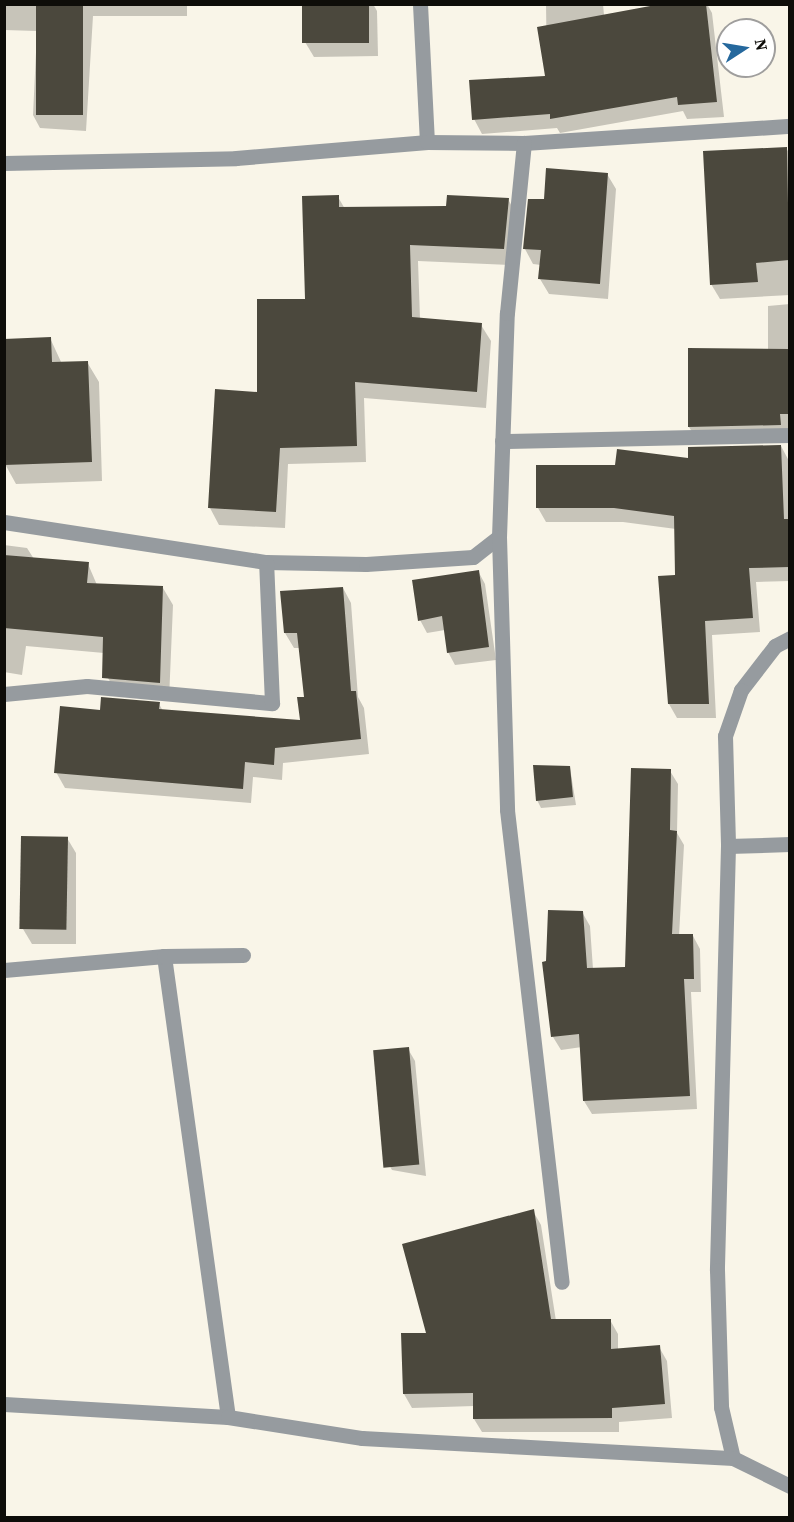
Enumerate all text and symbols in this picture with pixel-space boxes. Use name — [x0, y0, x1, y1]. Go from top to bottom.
north arrow — [716, 18, 776, 78]
text: N — [750, 37, 774, 53]

